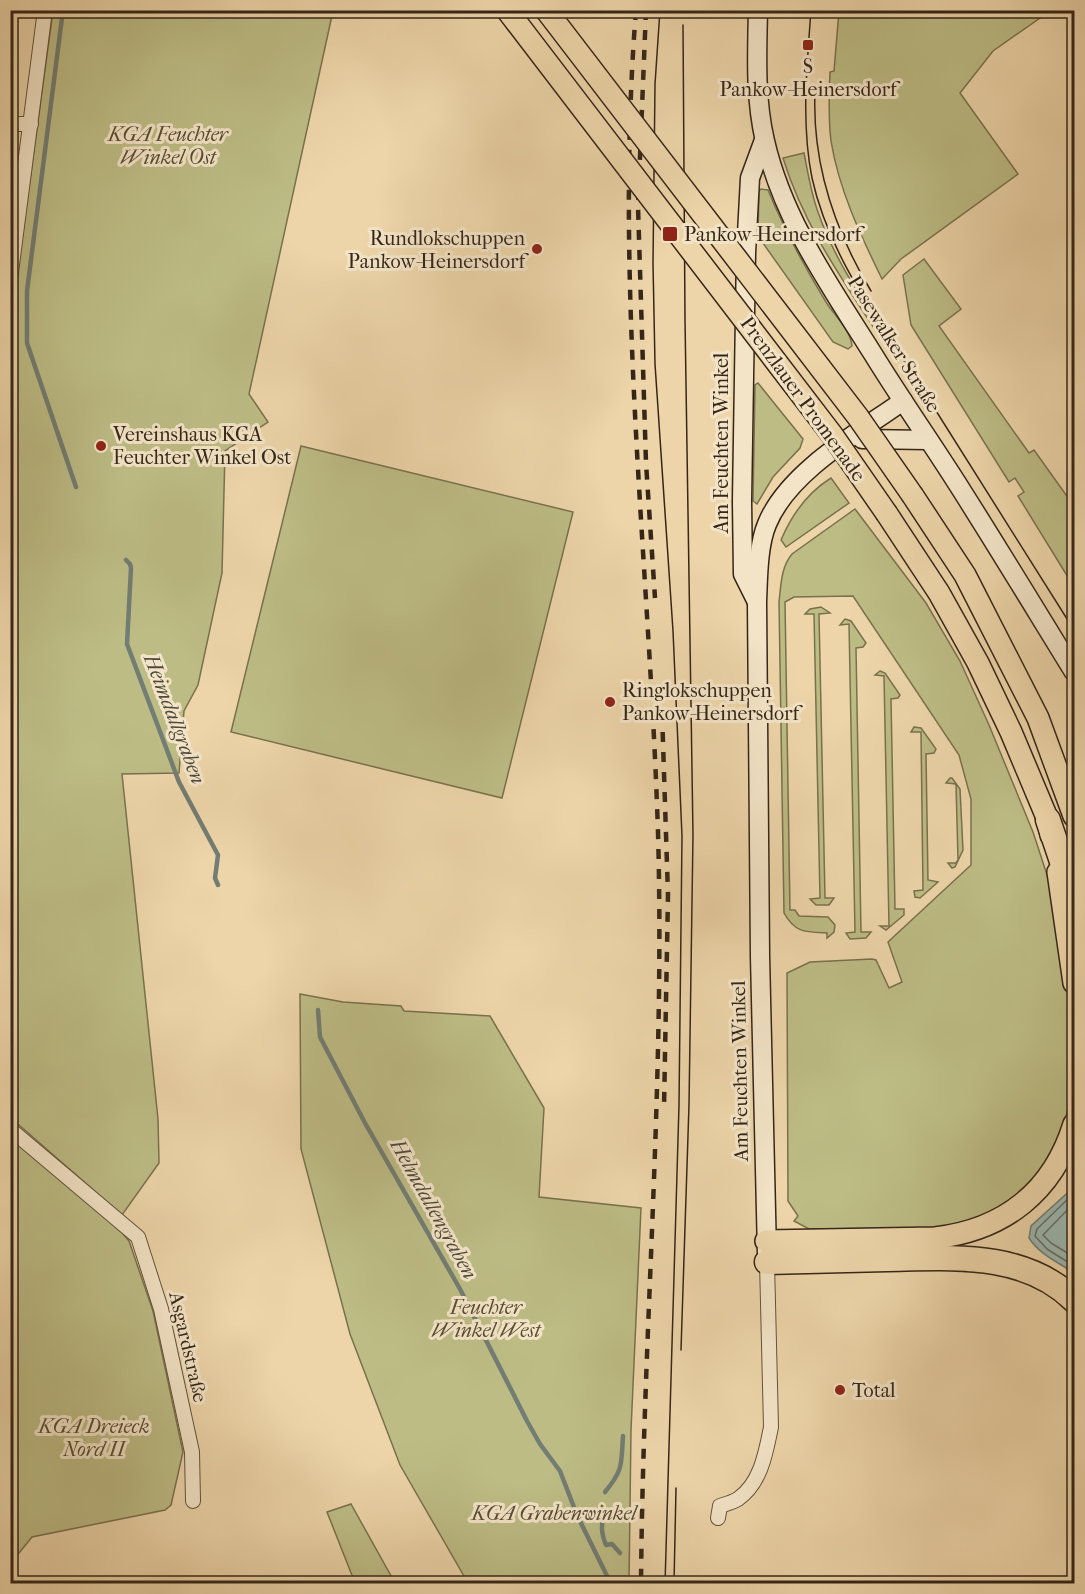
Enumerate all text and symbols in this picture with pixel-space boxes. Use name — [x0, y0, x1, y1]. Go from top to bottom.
marker: S Pankow-Heinersdorf — [801, 38, 815, 52]
place label: S Pankow-Heinersdorf — [719, 55, 901, 101]
park label: KGA Feuchter Winkel Ost — [106, 123, 230, 169]
place label: Pankow-Heinersdorf — [684, 223, 866, 246]
marker: Pankow-Heinersdorf — [661, 225, 679, 243]
place label: Rundlokschuppen Pankow-Heinersdorf — [348, 227, 529, 273]
marker: Rundlokschuppen Pankow-Heinersdorf — [530, 242, 544, 256]
street label: Pasewalker Straße — [843, 272, 945, 417]
street label: Prenzlauer Promenade — [736, 312, 871, 486]
street label: Am Feuchten Winkel — [710, 352, 733, 534]
place label: Vereinshaus KGA Feuchter Winkel Ost — [112, 423, 291, 469]
marker: Vereinshaus KGA Feuchter Winkel Ost — [94, 439, 108, 453]
water label: Heimdallgraben — [139, 650, 211, 788]
place label: Ringlokschuppen Pankow-Heinersdorf — [622, 679, 804, 725]
marker: Ringlokschuppen Pankow-Heinersdorf — [603, 695, 617, 709]
street label: Am Feuchten Winkel — [727, 980, 753, 1163]
water label: Helmdallengraben — [385, 1134, 483, 1283]
street label: Asgardstraße — [164, 1289, 212, 1405]
park label: Feuchter Winkel West — [431, 1296, 542, 1342]
place label: Total — [852, 1379, 896, 1402]
marker: Total — [833, 1383, 847, 1397]
park label: KGA Dreieck Nord II — [36, 1415, 150, 1461]
park label: KGA Grabenwinkel — [470, 1502, 638, 1525]

